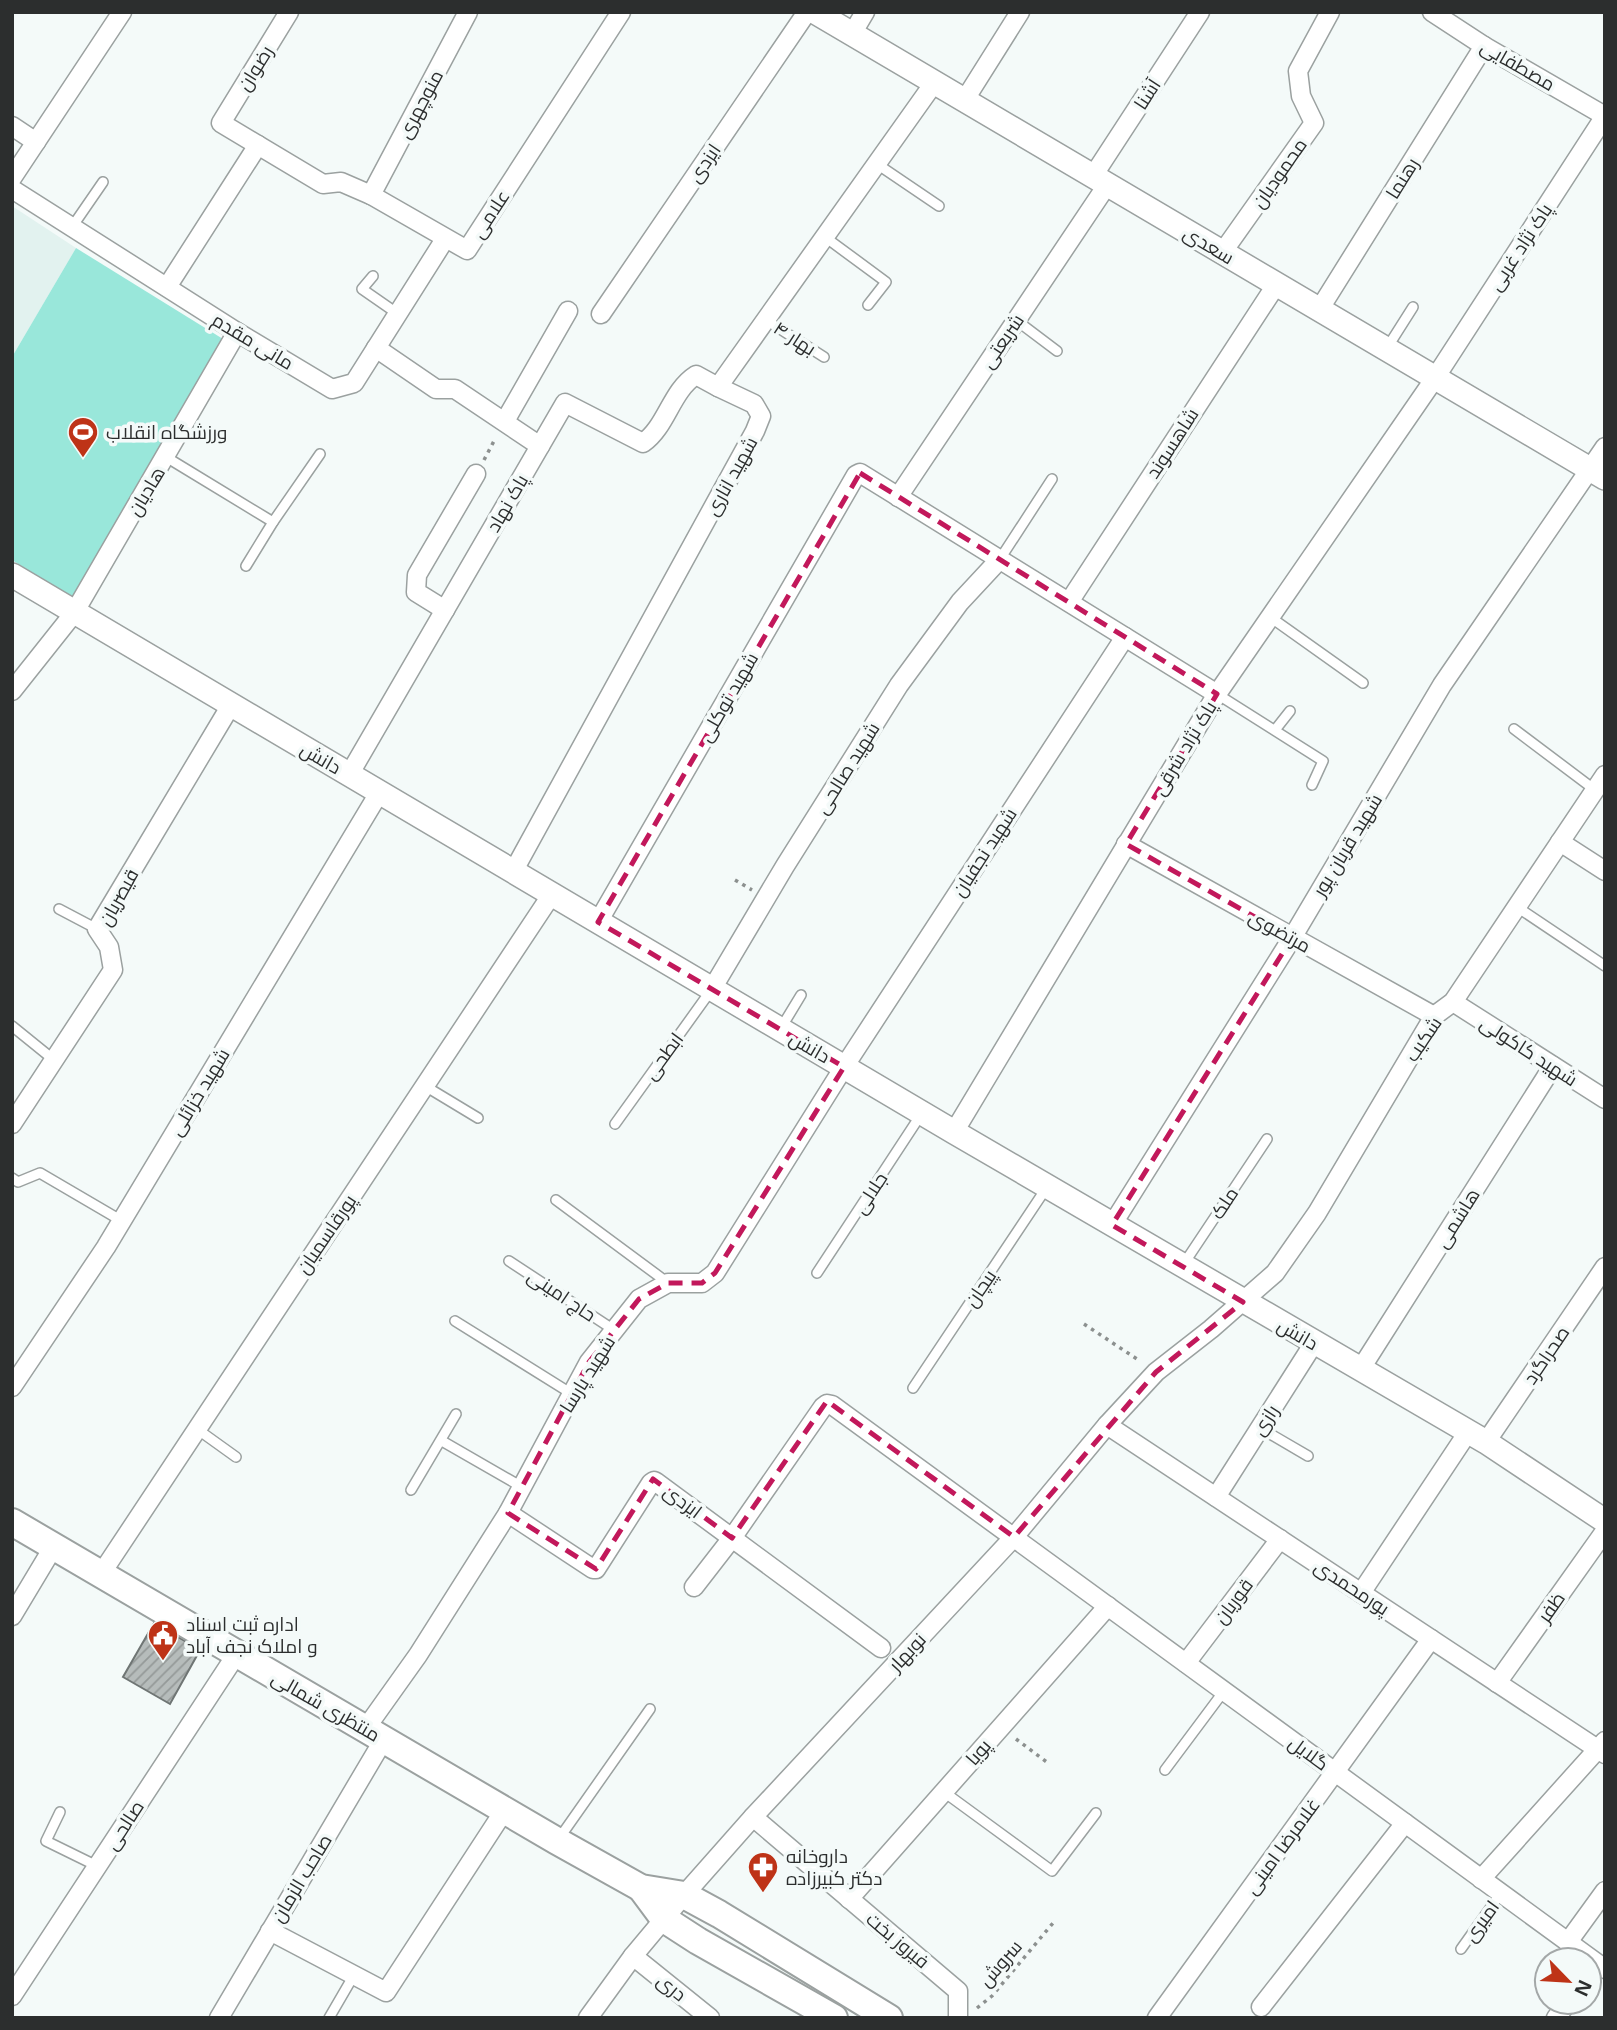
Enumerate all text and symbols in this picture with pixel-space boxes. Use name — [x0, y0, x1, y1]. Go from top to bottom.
street label: مصطفایی — [1476, 33, 1560, 97]
street label: رضوان — [231, 40, 279, 96]
street label: منوچهری — [391, 65, 449, 143]
street label: آشنا — [1127, 73, 1167, 115]
street label: محمودیان — [1245, 133, 1313, 213]
street label: ایزدی — [681, 138, 727, 188]
street label: رهنما — [1379, 152, 1425, 204]
street label: علامی — [465, 185, 515, 243]
street label: پاک نژاد غربی — [1482, 198, 1558, 296]
street label: سعدی — [1179, 220, 1239, 270]
street label: مانی مقدم — [207, 306, 299, 376]
street label: شریعتی — [974, 309, 1030, 373]
street label: بهار ۴ — [769, 315, 821, 361]
street label: شاهسوند — [1140, 403, 1204, 483]
sports icon: ورزشگاه انقلاب — [66, 415, 100, 459]
place label: ورزشگاه انقلاب — [106, 419, 227, 445]
street label: شهید اناری — [699, 432, 763, 520]
street label: هادیان — [121, 461, 171, 521]
street label: پاک نهاد — [480, 469, 534, 537]
street label: شهید توکلی — [692, 647, 764, 747]
street label: پاک نژاد شرقی — [1146, 696, 1222, 800]
street label: شهید صالحی — [809, 717, 885, 819]
street label: دانش — [296, 736, 346, 780]
street label: شهید قربان پور — [1306, 789, 1388, 902]
street label: شهید نجفیان — [945, 802, 1023, 902]
street label: قیصریان — [92, 864, 144, 930]
street label: مرتضوی — [1244, 903, 1316, 959]
street label: شهید کاکولی — [1475, 1010, 1583, 1092]
street label: شکیب — [1398, 1011, 1448, 1067]
street label: دانش — [785, 1025, 835, 1069]
street label: ابطحی — [637, 1027, 689, 1085]
street label: شهید خزائلی — [163, 1043, 235, 1141]
street label: جلالی — [847, 1167, 893, 1219]
street label: ملک — [1204, 1182, 1244, 1224]
street label: هاشمی — [1428, 1183, 1486, 1253]
street label: پورقاسمیان — [290, 1189, 362, 1279]
street label: حاج امینی — [522, 1263, 601, 1328]
street label: پیچان — [958, 1264, 1002, 1312]
street label: دانش — [1273, 1312, 1323, 1356]
street label: صحراگرد — [1517, 1321, 1575, 1389]
street label: شهید پارسا — [553, 1331, 621, 1417]
street label: رازی — [1245, 1399, 1285, 1441]
street label: ایزدی — [658, 1478, 708, 1524]
street label: پورمحمدی — [1309, 1553, 1395, 1621]
street label: قوریان — [1207, 1573, 1259, 1629]
street label: ظفر — [1531, 1586, 1571, 1628]
place label: اداره ثبت اسناد و املاک نجف آباد — [186, 1611, 318, 1659]
public building icon: اداره ثبت اسناد و املاک نجف آباد — [146, 1618, 180, 1662]
street label: نوبهار — [882, 1627, 932, 1678]
street label: منتظری شمالی — [267, 1664, 385, 1748]
street label: گلایل — [1284, 1730, 1334, 1776]
street label: پویا — [959, 1733, 997, 1771]
street label: غلامرضا امینی — [1238, 1793, 1326, 1899]
street label: صالحی — [98, 1795, 150, 1855]
street label: صاحب الزمان — [264, 1829, 338, 1927]
place label: داروخانه دکتر کبیرزاده — [786, 1843, 882, 1891]
pharmacy icon: داروخانه دکتر کبیرزاده — [746, 1850, 780, 1894]
street label: امیری — [1457, 1895, 1505, 1947]
street label: فیروز بخت — [861, 1906, 935, 1974]
street label: سروش — [972, 1934, 1028, 1992]
north arrow — [1533, 1946, 1603, 2016]
street label: دری — [652, 1967, 692, 2007]
text: N — [1568, 1976, 1598, 2001]

